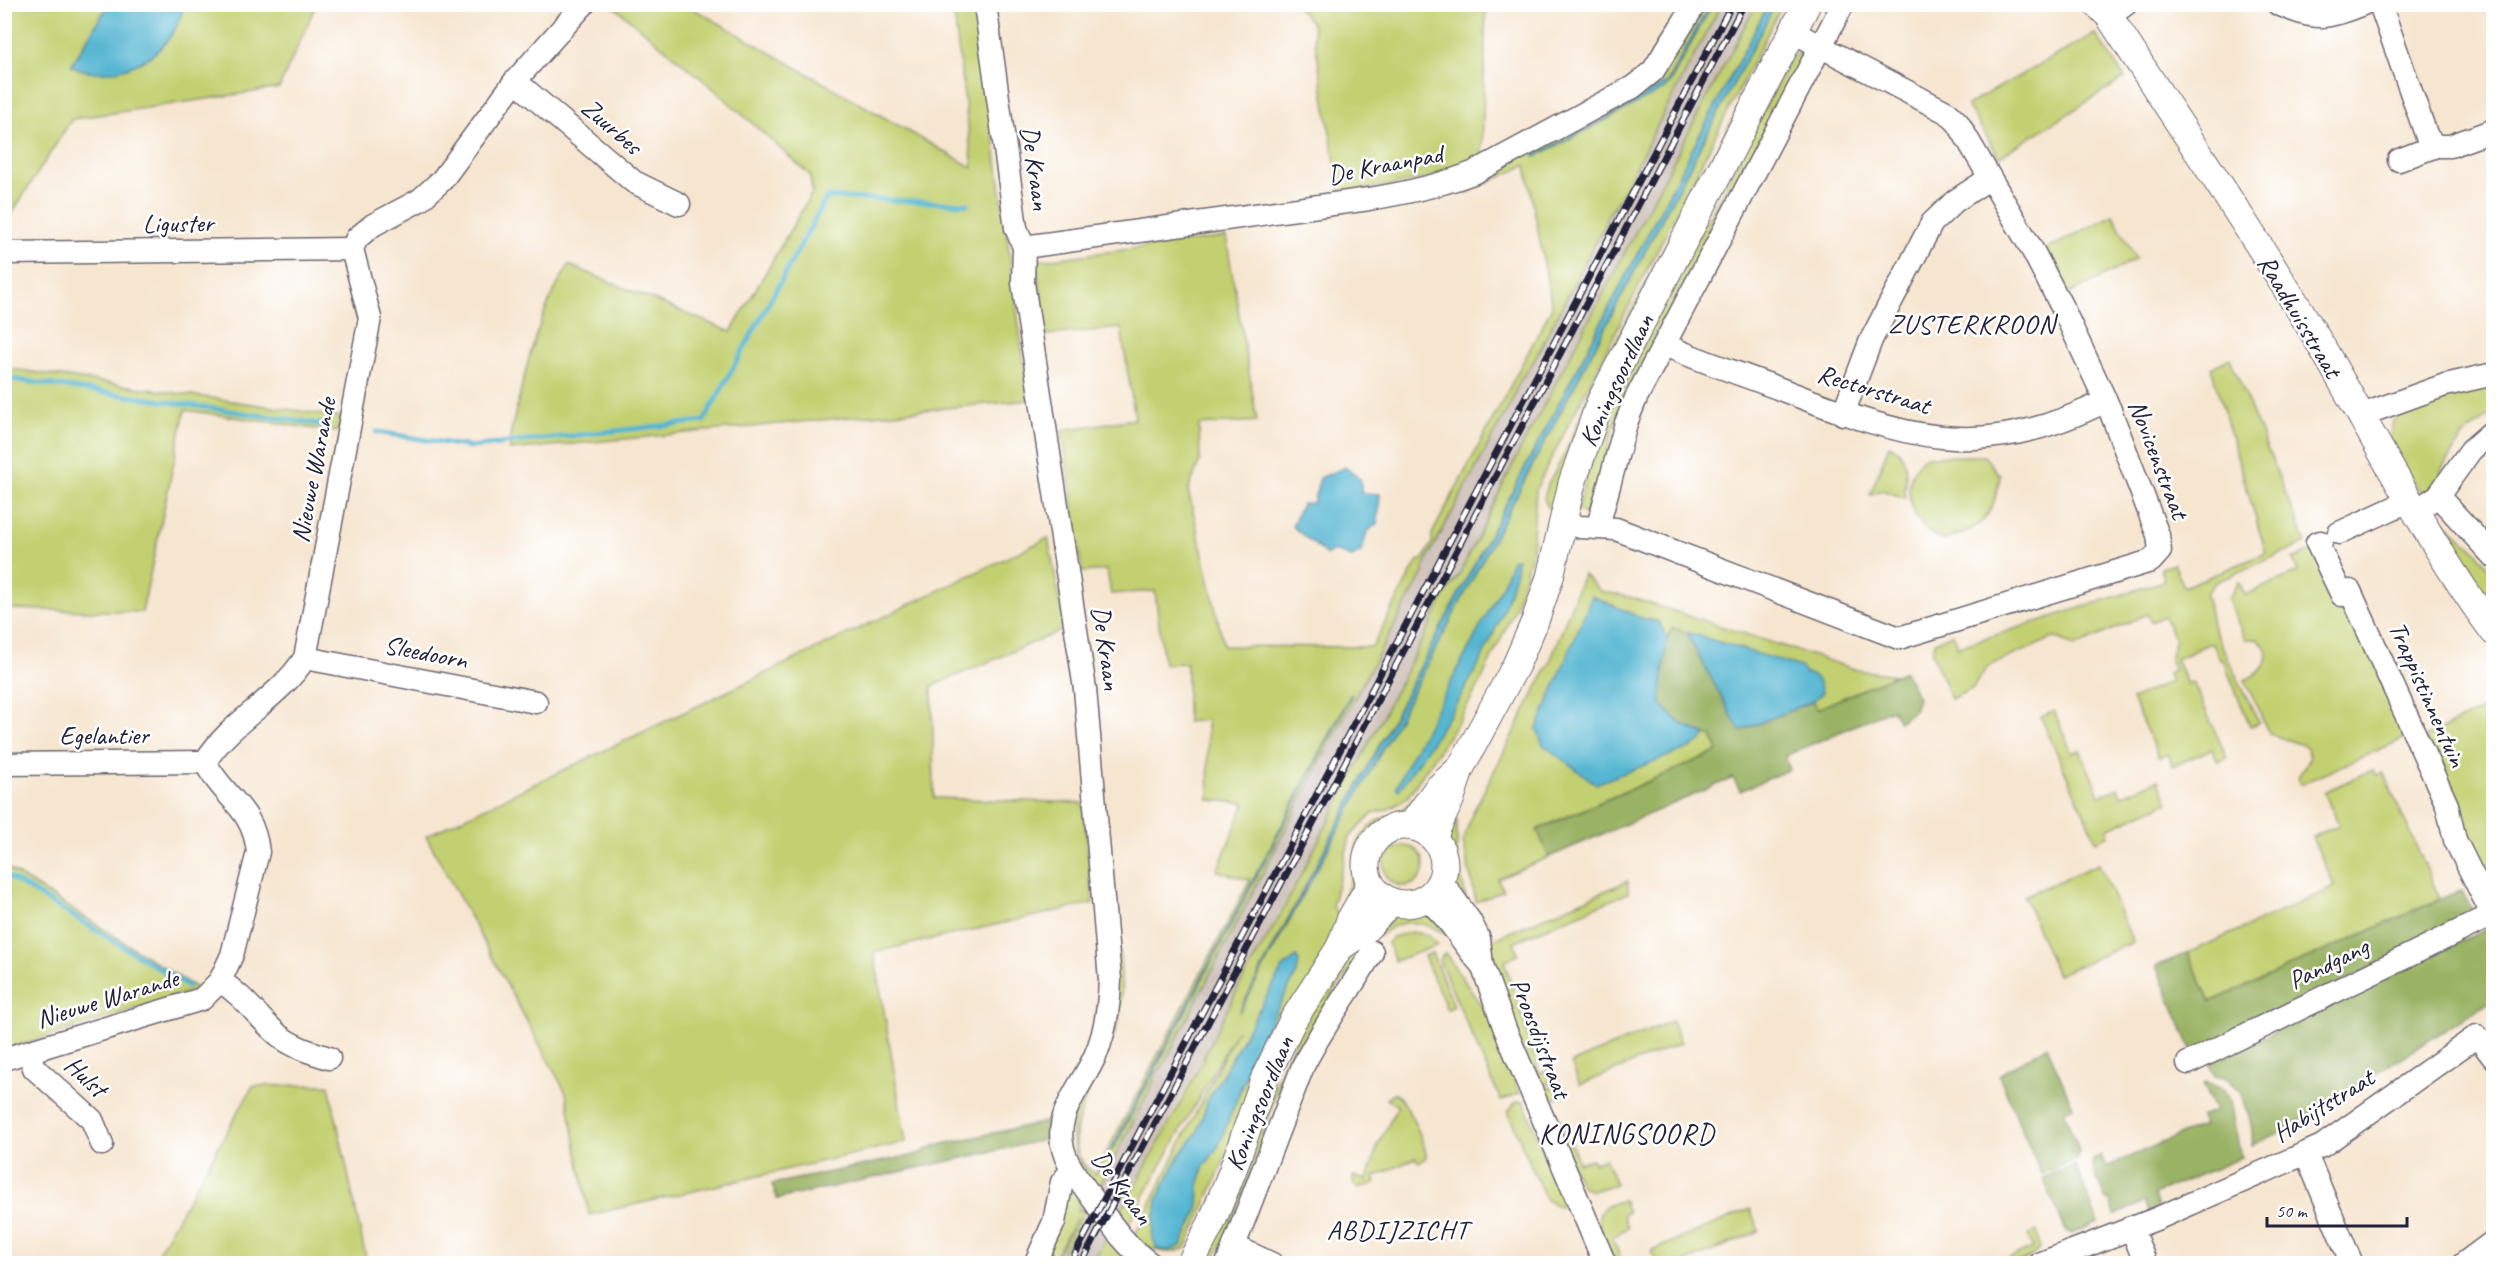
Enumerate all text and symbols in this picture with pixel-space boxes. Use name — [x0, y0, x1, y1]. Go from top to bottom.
street label: Zuurbes — [574, 91, 651, 163]
street label: De Kraan — [1013, 124, 1058, 212]
street label: De Kraanpad — [1325, 137, 1449, 192]
street label: Liguster — [143, 206, 216, 241]
street label: Raadhuisstraat — [2250, 249, 2350, 386]
district label: ZUSTERKROON — [1888, 307, 2058, 341]
street label: Koningsoordlaan — [1571, 308, 1662, 452]
street label: Rectorstraat — [1814, 357, 1936, 423]
street label: Nieuwe Warande — [283, 392, 344, 545]
street label: Novicenstraat — [2121, 395, 2197, 526]
street label: De Kraan — [1084, 604, 1129, 692]
street label: Trappistinnentuin — [2381, 616, 2475, 773]
street label: Sleedoorn — [381, 628, 472, 677]
street label: Egelantier — [59, 719, 150, 752]
street label: Pandgang — [2283, 929, 2375, 997]
street label: Nieuwe Warande — [32, 961, 185, 1036]
street label: Proosdijstraat — [1503, 973, 1579, 1105]
street label: Koningsoordlaan — [1218, 1031, 1302, 1175]
street label: Hulst — [57, 1048, 116, 1107]
street label: Habijtstraat — [2266, 1060, 2382, 1150]
district label: KONINGSOORD — [1539, 1116, 1716, 1151]
street label: De Kraan — [1084, 1143, 1161, 1231]
scale bar — [2267, 1190, 2406, 1228]
text: 50 m — [2276, 1200, 2309, 1222]
district label: ABDIJZICHT — [1327, 1213, 1473, 1247]

